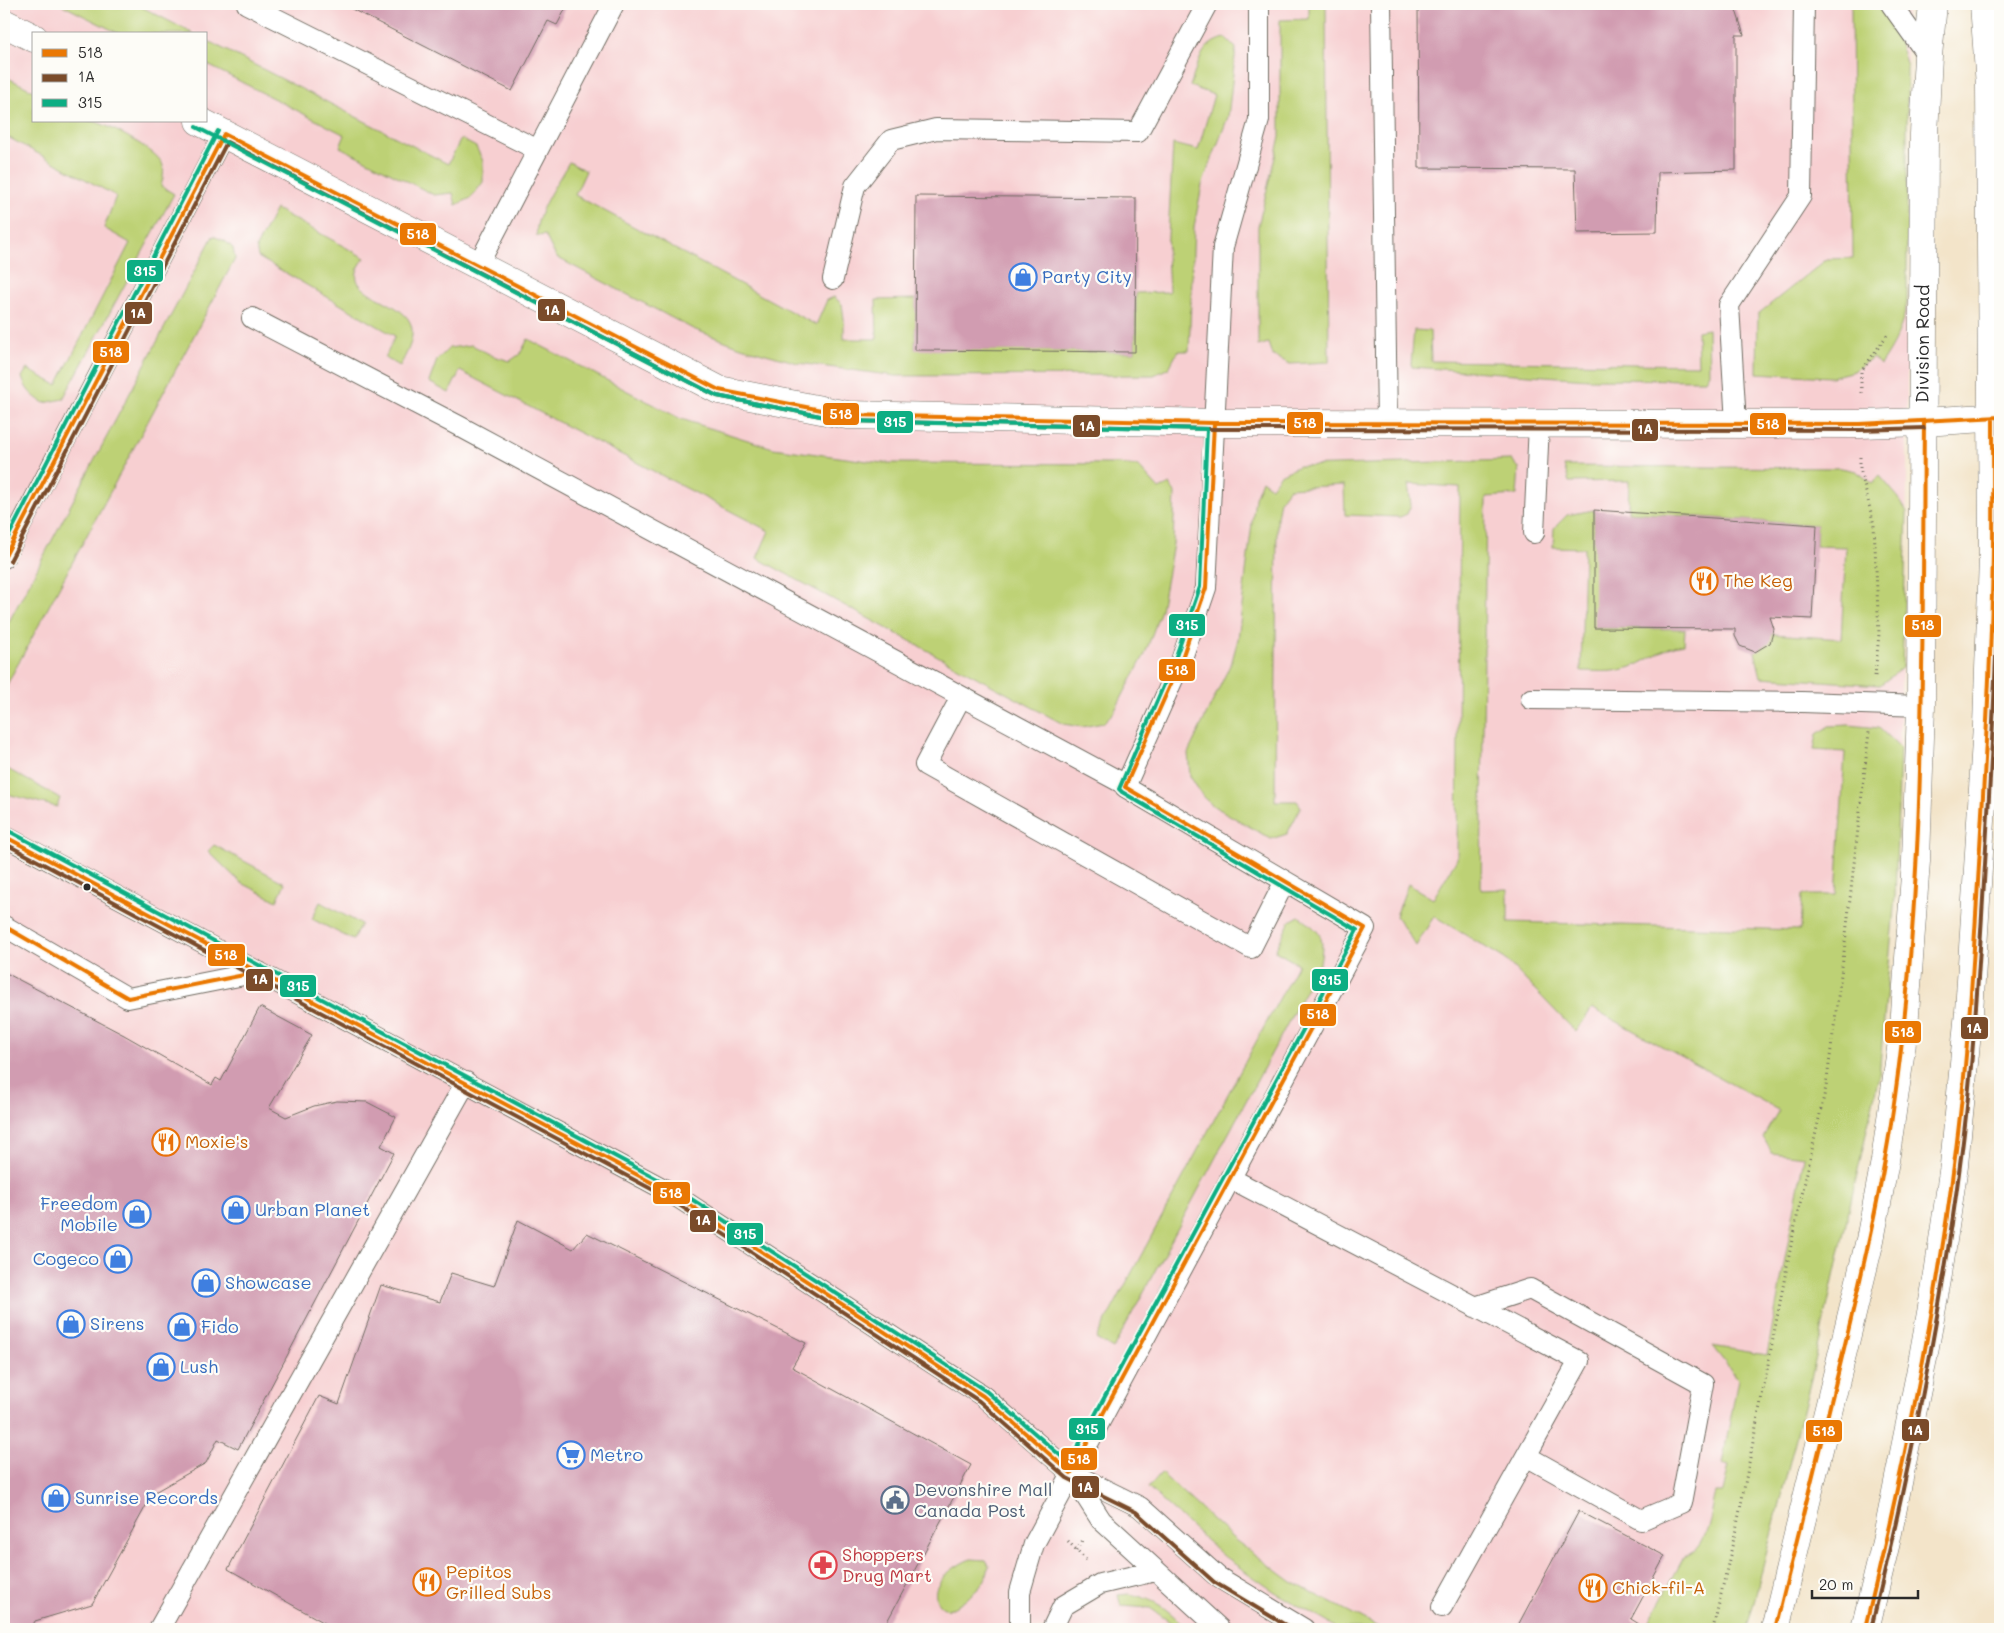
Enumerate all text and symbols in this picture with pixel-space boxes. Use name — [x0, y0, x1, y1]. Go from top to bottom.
legend — [32, 32, 208, 122]
text: 518 — [78, 42, 103, 62]
text: 1A — [78, 66, 95, 86]
text: 315 — [78, 92, 102, 112]
line badge: 518 — [399, 222, 437, 246]
text: 518 — [406, 224, 430, 243]
line badge: 315 — [126, 259, 164, 283]
text: 315 — [134, 261, 156, 280]
shop icon: Party City — [1008, 262, 1038, 292]
place label: Party City — [1042, 264, 1132, 288]
street label: Division Road — [1910, 284, 1934, 403]
line badge: 1A — [537, 298, 566, 322]
text: 1A — [544, 300, 560, 319]
line badge: 1A — [124, 301, 153, 325]
text: 1A — [130, 303, 146, 322]
line badge: 518 — [92, 340, 130, 364]
text: 518 — [99, 342, 123, 361]
line badge: 518 — [822, 402, 860, 426]
text: 518 — [829, 404, 853, 423]
line badge: 315 — [876, 410, 914, 434]
line badge: 518 — [1286, 411, 1324, 435]
text: 315 — [884, 412, 906, 431]
line badge: 518 — [1749, 412, 1787, 436]
text: 518 — [1293, 413, 1317, 432]
line badge: 1A — [1072, 414, 1101, 438]
text: 518 — [1756, 414, 1780, 433]
text: 1A — [1079, 416, 1095, 435]
line badge: 1A — [1631, 418, 1659, 442]
text: 1A — [1637, 419, 1653, 438]
restaurant icon: The Keg — [1689, 566, 1719, 596]
place label: The Keg — [1723, 568, 1793, 592]
line badge: 315 — [1168, 613, 1206, 637]
line badge: 518 — [1904, 614, 1942, 638]
text: 315 — [1176, 615, 1198, 634]
text: 518 — [1911, 615, 1935, 634]
line badge: 518 — [1158, 658, 1196, 682]
text: 518 — [1165, 660, 1189, 679]
unlabelled marker — [82, 882, 92, 892]
line badge: 518 — [207, 943, 246, 967]
text: 518 — [214, 945, 238, 964]
line badge: 1A — [245, 968, 274, 992]
line badge: 315 — [1311, 968, 1349, 992]
text: 1A — [252, 969, 268, 988]
text: 315 — [1319, 970, 1341, 989]
line badge: 315 — [279, 974, 317, 998]
text: 315 — [287, 976, 309, 995]
line badge: 518 — [1299, 1003, 1337, 1027]
text: 518 — [1306, 1004, 1330, 1023]
line badge: 1A — [1960, 1016, 1989, 1040]
text: 1A — [1966, 1018, 1982, 1037]
line badge: 518 — [1884, 1020, 1922, 1044]
text: 518 — [1891, 1022, 1915, 1041]
restaurant icon: Moxie's — [151, 1127, 181, 1157]
place label: Moxie's — [185, 1129, 249, 1153]
line badge: 518 — [652, 1181, 691, 1205]
text: 518 — [659, 1183, 683, 1202]
place label: Freedom Mobile — [40, 1191, 118, 1236]
shop icon: Urban Planet — [221, 1195, 251, 1225]
place label: Urban Planet — [255, 1197, 370, 1221]
shop icon: Freedom Mobile — [122, 1199, 152, 1229]
line badge: 1A — [689, 1209, 717, 1233]
text: 1A — [695, 1210, 711, 1229]
line badge: 315 — [726, 1222, 764, 1246]
text: 315 — [734, 1224, 756, 1243]
shop icon: Cogeco — [103, 1244, 133, 1274]
place label: Cogeco — [33, 1246, 99, 1270]
shop icon: Showcase — [191, 1268, 221, 1298]
place label: Showcase — [225, 1270, 312, 1294]
shop icon: Sirens — [56, 1309, 86, 1339]
place label: Sirens — [90, 1311, 145, 1335]
shop icon: Fido — [167, 1312, 197, 1342]
place label: Fido — [201, 1314, 239, 1338]
shop icon: Lush — [146, 1352, 176, 1382]
place label: Lush — [180, 1354, 218, 1378]
line badge: 315 — [1068, 1417, 1106, 1441]
line badge: 1A — [1901, 1418, 1930, 1442]
text: 315 — [1076, 1419, 1098, 1438]
line badge: 518 — [1805, 1419, 1843, 1443]
text: 1A — [1907, 1420, 1923, 1439]
text: 518 — [1812, 1421, 1836, 1440]
supermarket icon: Metro — [556, 1440, 586, 1470]
place label: Metro — [590, 1442, 643, 1466]
line badge: 518 — [1060, 1447, 1098, 1471]
text: 518 — [1067, 1449, 1091, 1468]
line badge: 1A — [1071, 1475, 1100, 1499]
place label: Devonshire Mall Canada Post — [914, 1477, 1053, 1522]
text: 1A — [1077, 1477, 1093, 1496]
shop icon: Sunrise Records — [41, 1483, 71, 1513]
place label: Sunrise Records — [75, 1485, 218, 1509]
public building icon: Devonshire Mall Canada Post — [880, 1485, 910, 1515]
place label: Shoppers Drug Mart — [842, 1542, 932, 1587]
pharmacy icon: Shoppers Drug Mart — [808, 1550, 838, 1580]
place label: Pepitos Grilled Subs — [446, 1559, 551, 1604]
restaurant icon: Pepitos Grilled Subs — [412, 1567, 442, 1597]
scale bar — [1812, 1568, 1918, 1600]
restaurant icon: Chick-fil-A — [1578, 1573, 1608, 1603]
text: 20 m — [1819, 1574, 1853, 1594]
place label: Chick-fil-A — [1612, 1575, 1705, 1599]

